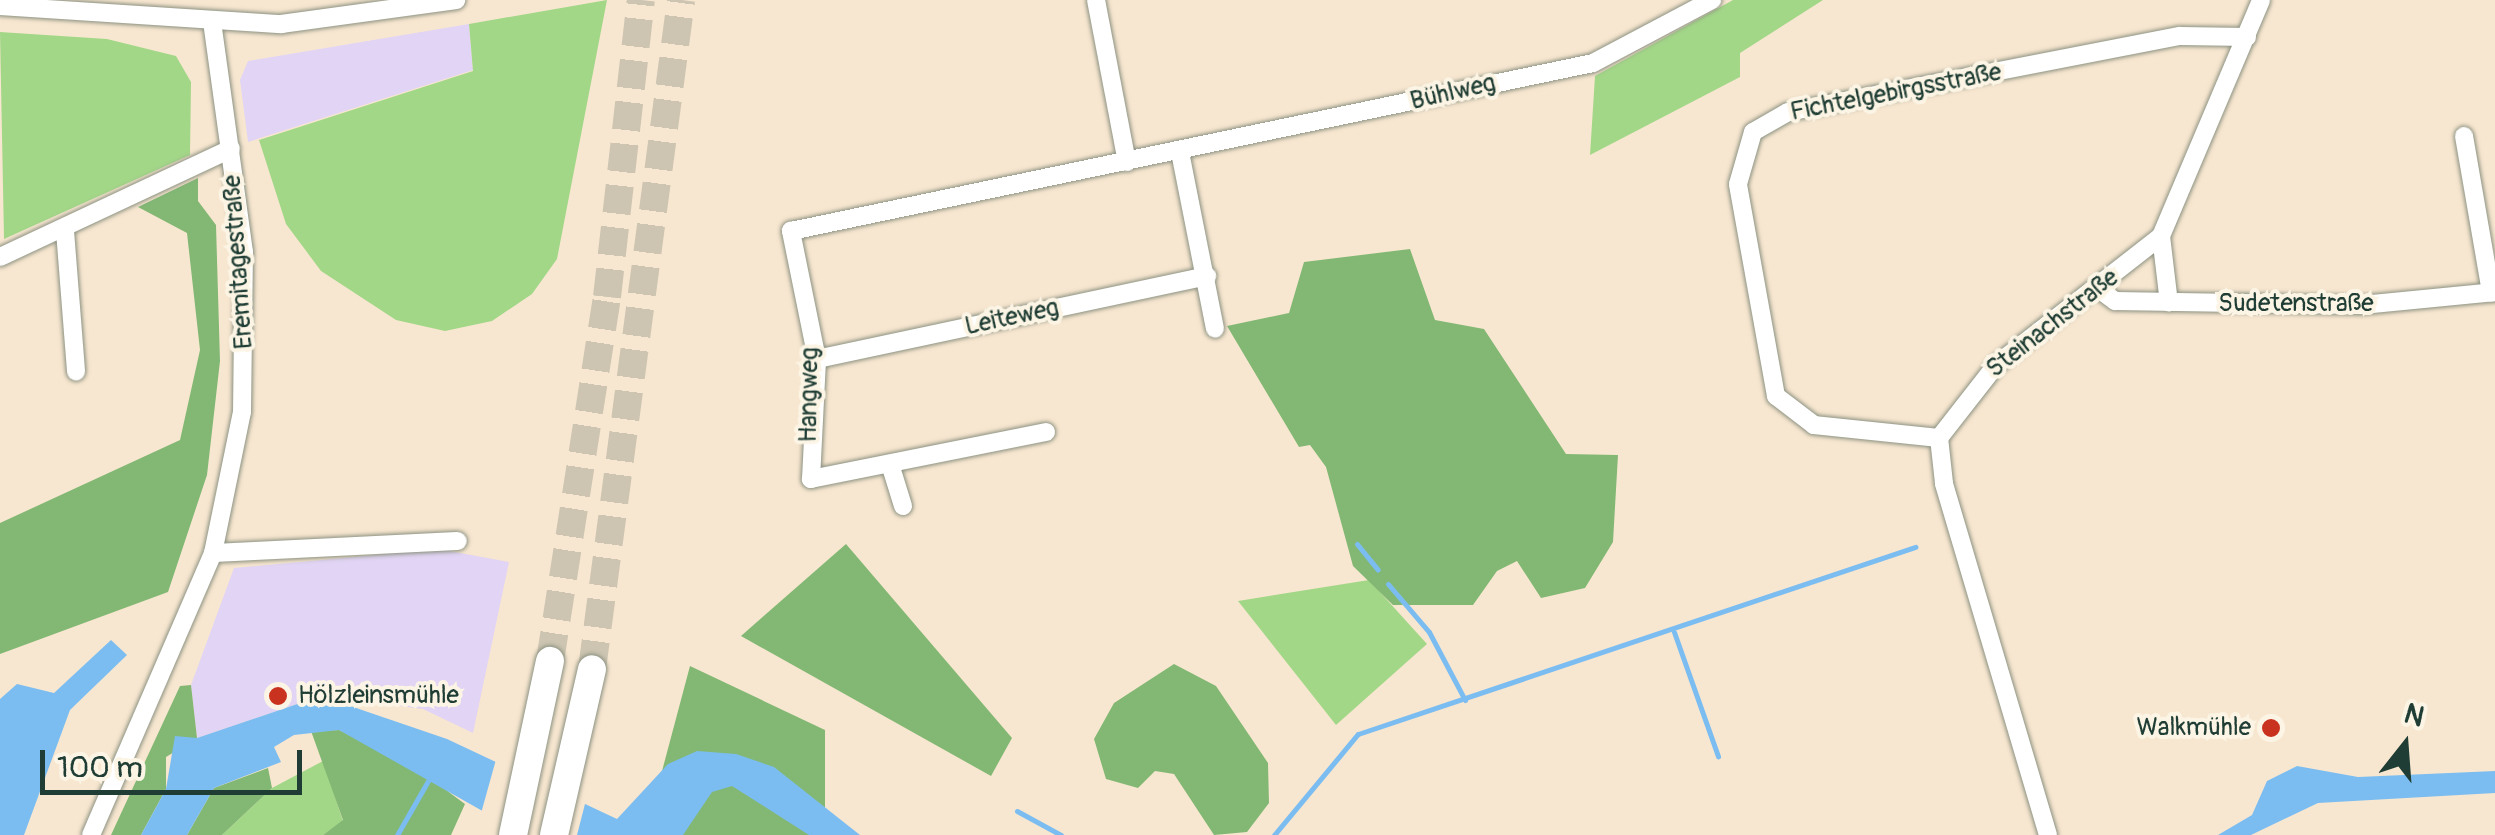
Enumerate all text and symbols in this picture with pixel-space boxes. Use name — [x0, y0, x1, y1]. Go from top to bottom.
street label: Fichtelgebirgsstraße — [1788, 58, 2004, 128]
street label: Bühlweg — [1407, 69, 1499, 117]
street label: Eremitagestraße — [218, 174, 260, 350]
street label: Steinachstraße — [1981, 263, 2125, 385]
street label: Sudetenstraße — [2218, 289, 2374, 319]
street label: Leiteweg — [962, 293, 1062, 343]
street label: Hangweg — [794, 347, 826, 443]
place label: Hölzleinsmühle — [298, 681, 459, 711]
marker: Hölzleinsmühle — [267, 685, 289, 707]
north arrow — [2355, 695, 2455, 795]
text: N — [2400, 696, 2428, 735]
place label: Walkmühle — [2137, 713, 2251, 743]
marker: Walkmühle — [2260, 717, 2282, 739]
scale bar — [45, 730, 308, 792]
text: 100 m — [57, 749, 143, 786]

